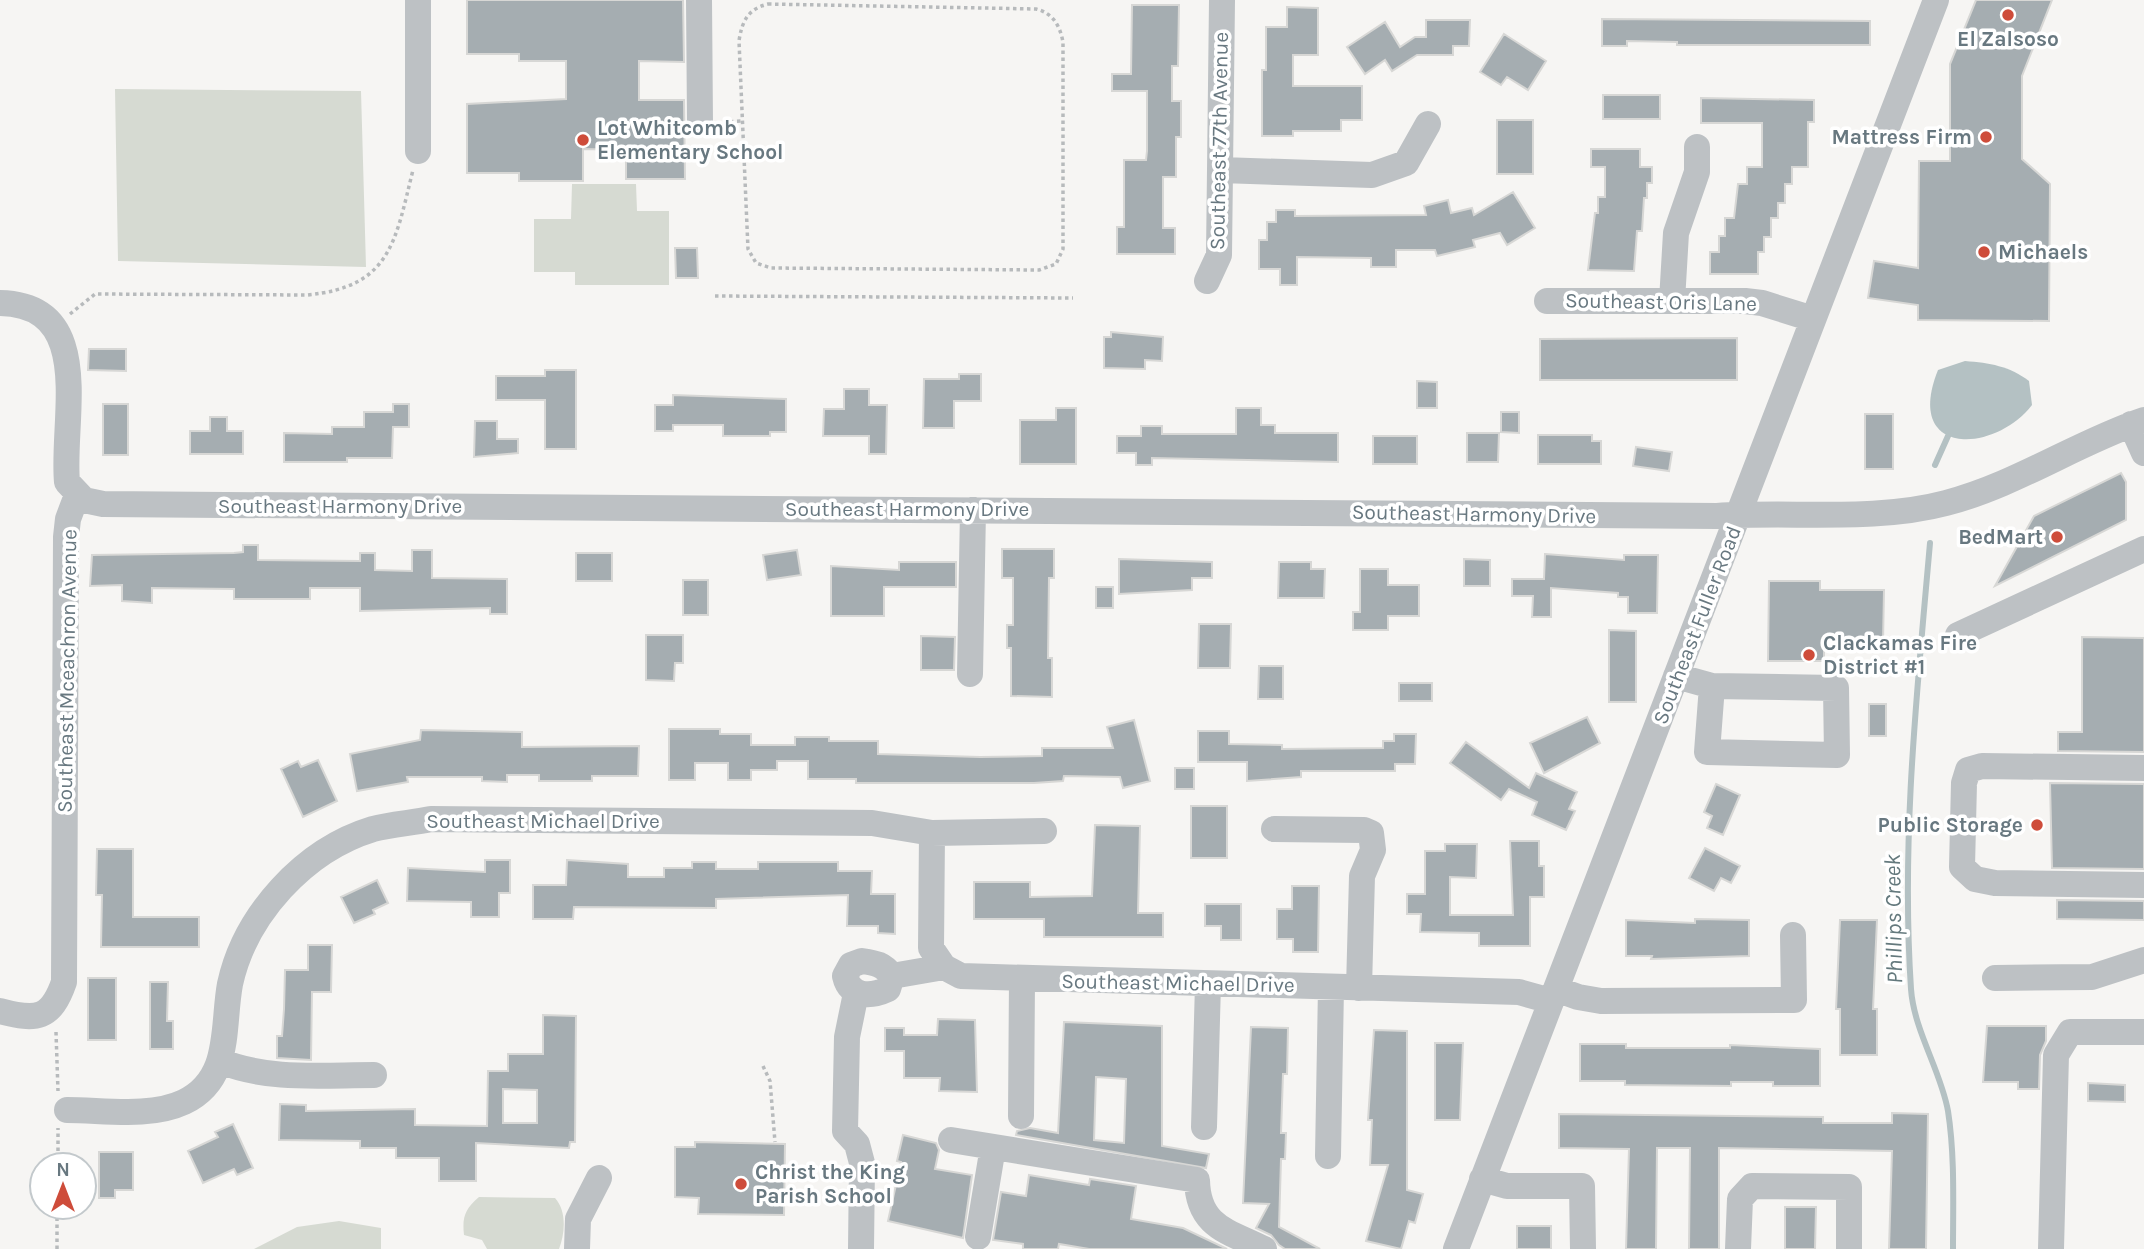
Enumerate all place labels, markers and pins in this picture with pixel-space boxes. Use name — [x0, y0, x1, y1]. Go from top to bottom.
marker: El Zalsoso — [2000, 7, 2016, 23]
place label: El Zalsoso — [1957, 27, 2059, 51]
place label: Lot Whitcomb Elementary School — [597, 116, 783, 164]
place label: Mattress Firm — [1831, 125, 1972, 149]
marker: Mattress Firm — [1978, 129, 1994, 145]
marker: Lot Whitcomb Elementary School — [575, 132, 591, 148]
place label: Michaels — [1998, 240, 2088, 264]
marker: Michaels — [1976, 244, 1992, 260]
place label: BedMart — [1958, 525, 2043, 549]
marker: BedMart — [2049, 529, 2065, 545]
place label: Clackamas Fire District #1 — [1823, 631, 1977, 679]
marker: Clackamas Fire District #1 — [1801, 647, 1817, 663]
place label: Public Storage — [1878, 813, 2023, 837]
marker: Public Storage — [2029, 817, 2045, 833]
place label: Christ the King Parish School — [755, 1160, 905, 1208]
marker: Christ the King Parish School — [733, 1176, 749, 1192]

